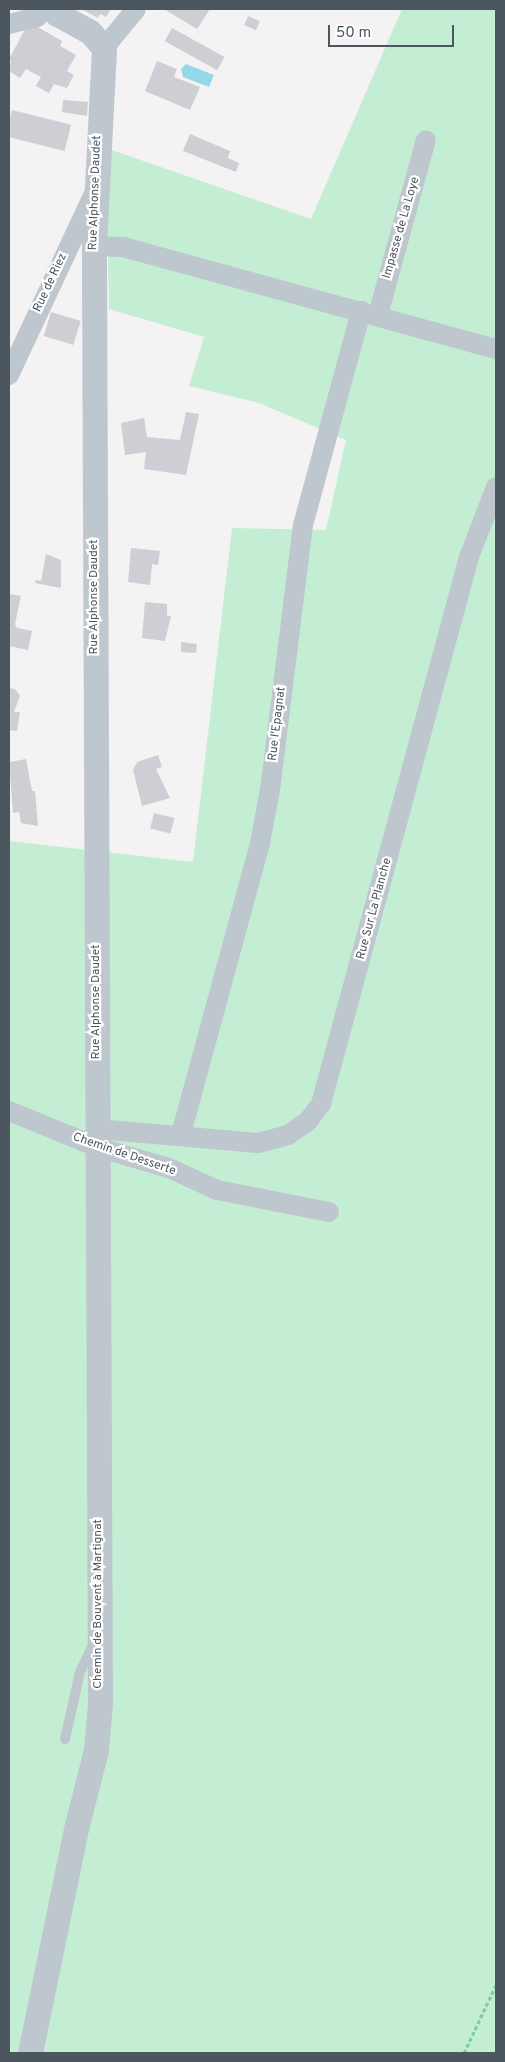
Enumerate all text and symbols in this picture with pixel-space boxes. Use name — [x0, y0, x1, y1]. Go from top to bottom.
scale bar — [330, 15, 456, 47]
text: 50 m — [336, 24, 371, 43]
street label: Rue Alphonse Daudet — [87, 135, 105, 251]
street label: Impasse de La Loye — [381, 175, 423, 281]
street label: Rue de Riez — [31, 251, 71, 315]
street label: Rue Alphonse Daudet — [88, 539, 102, 655]
street label: Rue l'Epagnat — [266, 686, 290, 762]
street label: Rue Sur La Planche — [355, 857, 395, 961]
street label: Rue Alphonse Daudet — [90, 944, 104, 1060]
street label: Chemin de Desserte — [71, 1131, 177, 1179]
street label: Chemin de Bouvent à Martignat — [92, 1519, 106, 1689]

